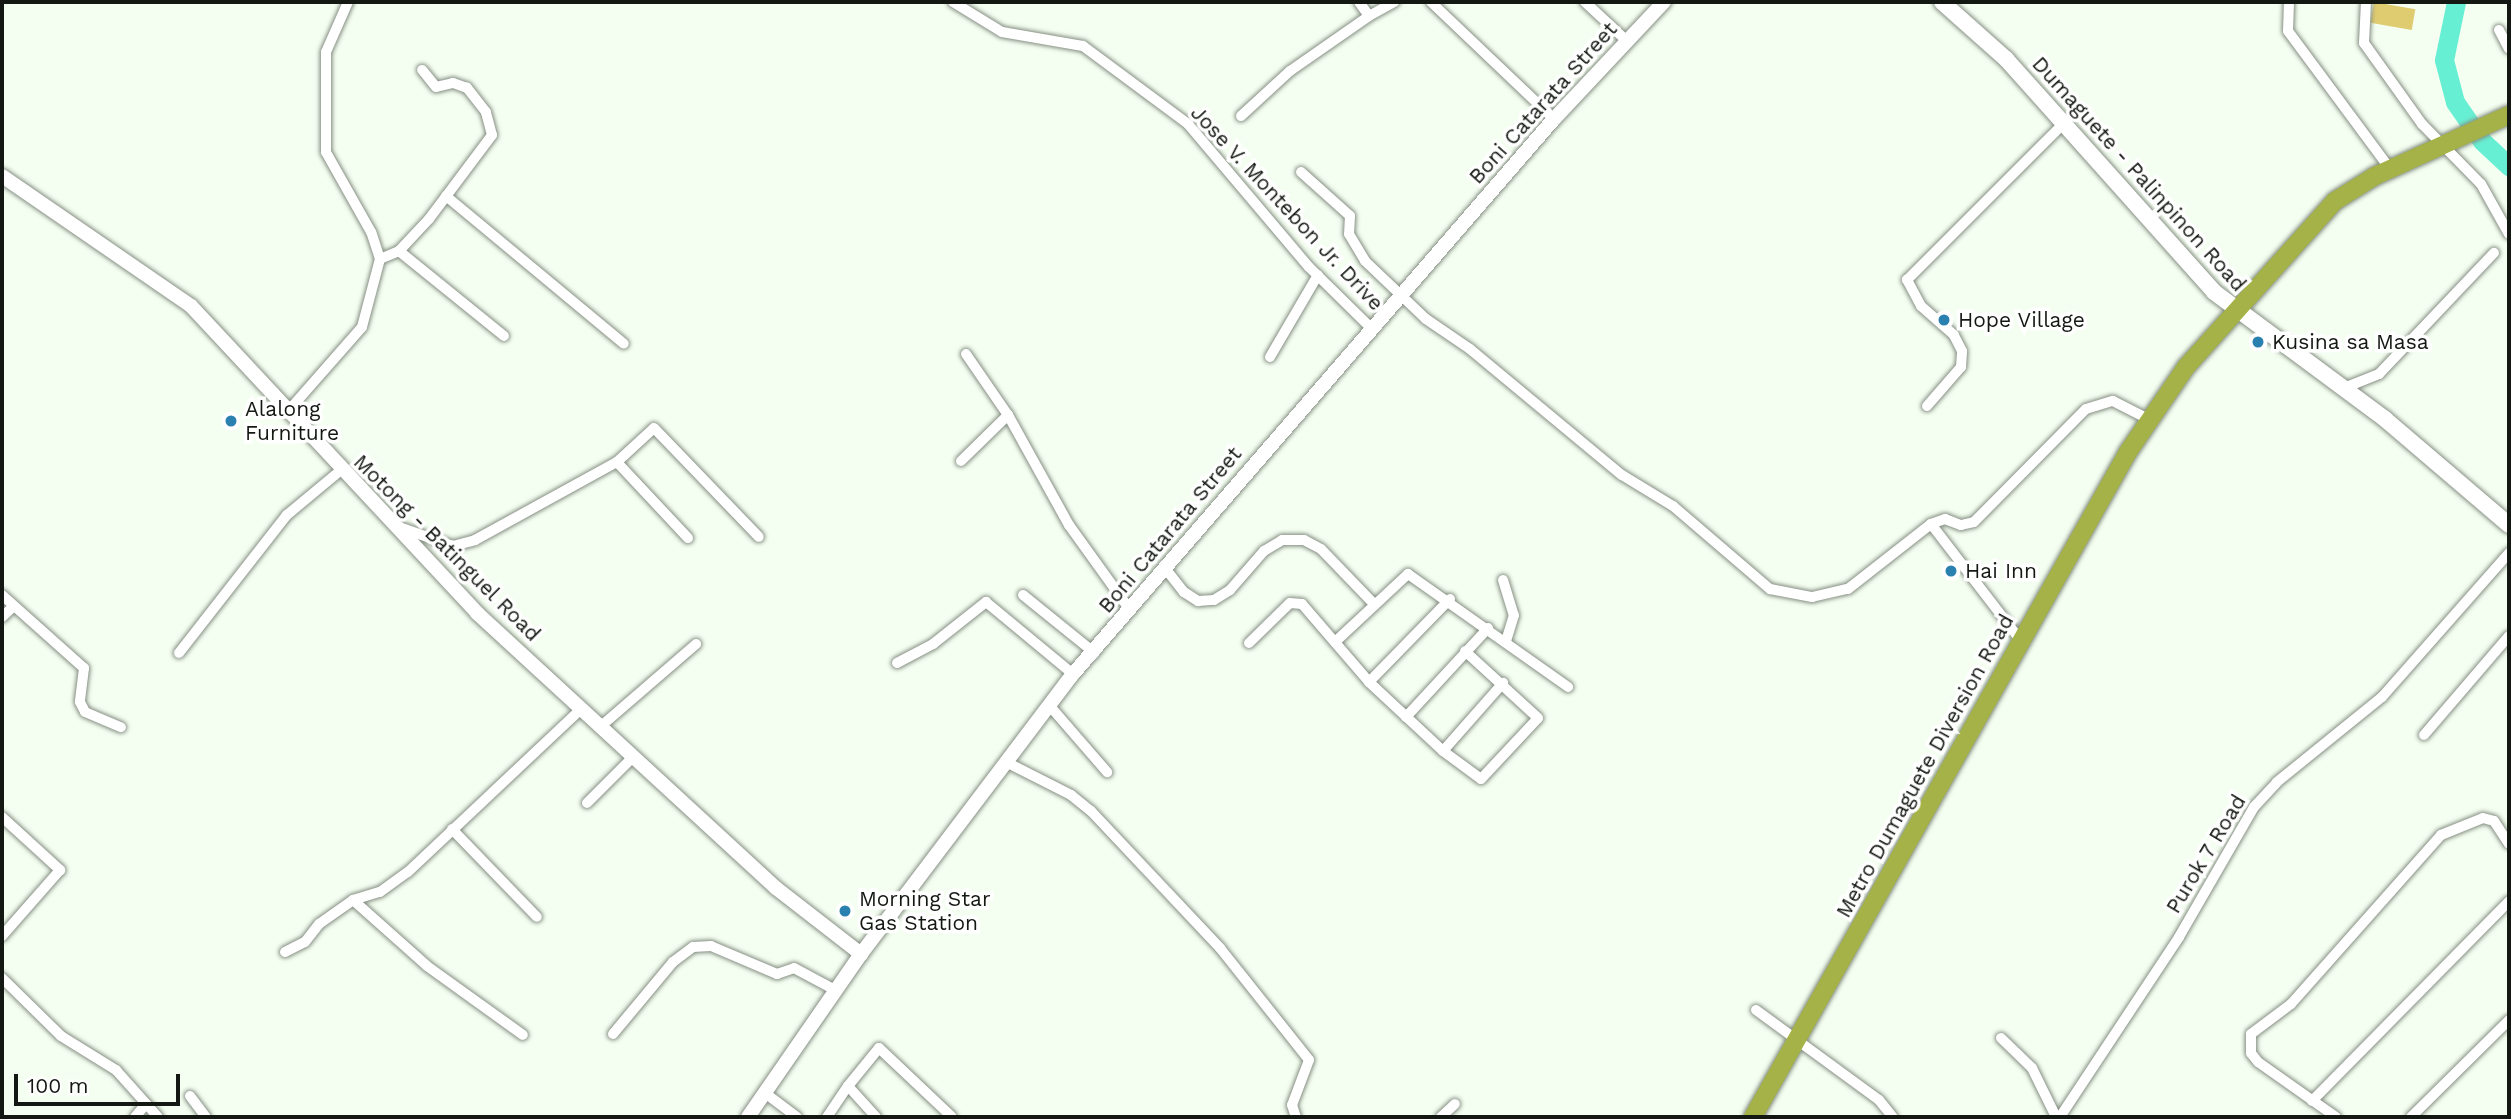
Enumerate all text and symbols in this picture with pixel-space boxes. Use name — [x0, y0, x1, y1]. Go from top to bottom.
street label: Boni Catarata Street — [1464, 17, 1622, 189]
street label: Dumaguete - Palinpinon Road — [2027, 51, 2251, 297]
street label: Jose V. Montebon Jr. Drive — [1185, 100, 1389, 316]
place label: Hope Village — [1958, 307, 2086, 333]
marker: Hope Village — [1936, 312, 1952, 328]
place label: Kusina sa Masa — [2272, 329, 2430, 355]
marker: Kusina sa Masa — [2250, 334, 2266, 350]
place label: Alalong Furniture — [245, 396, 339, 446]
marker: Alalong Furniture — [223, 413, 239, 429]
street label: Boni Catarata Street — [1093, 442, 1247, 618]
street label: Motong - Batinguel Road — [348, 449, 546, 647]
place label: Hai Inn — [1965, 558, 2037, 584]
marker: Hai Inn — [1943, 563, 1959, 579]
street label: Metro Dumaguete Diversion Road — [1831, 610, 2019, 922]
street label: Purok 7 Road — [2160, 789, 2252, 919]
place label: Morning Star Gas Station — [859, 886, 991, 936]
marker: Morning Star Gas Station — [837, 903, 853, 919]
scale bar — [18, 1060, 184, 1104]
text: 100 m — [27, 1073, 89, 1098]

